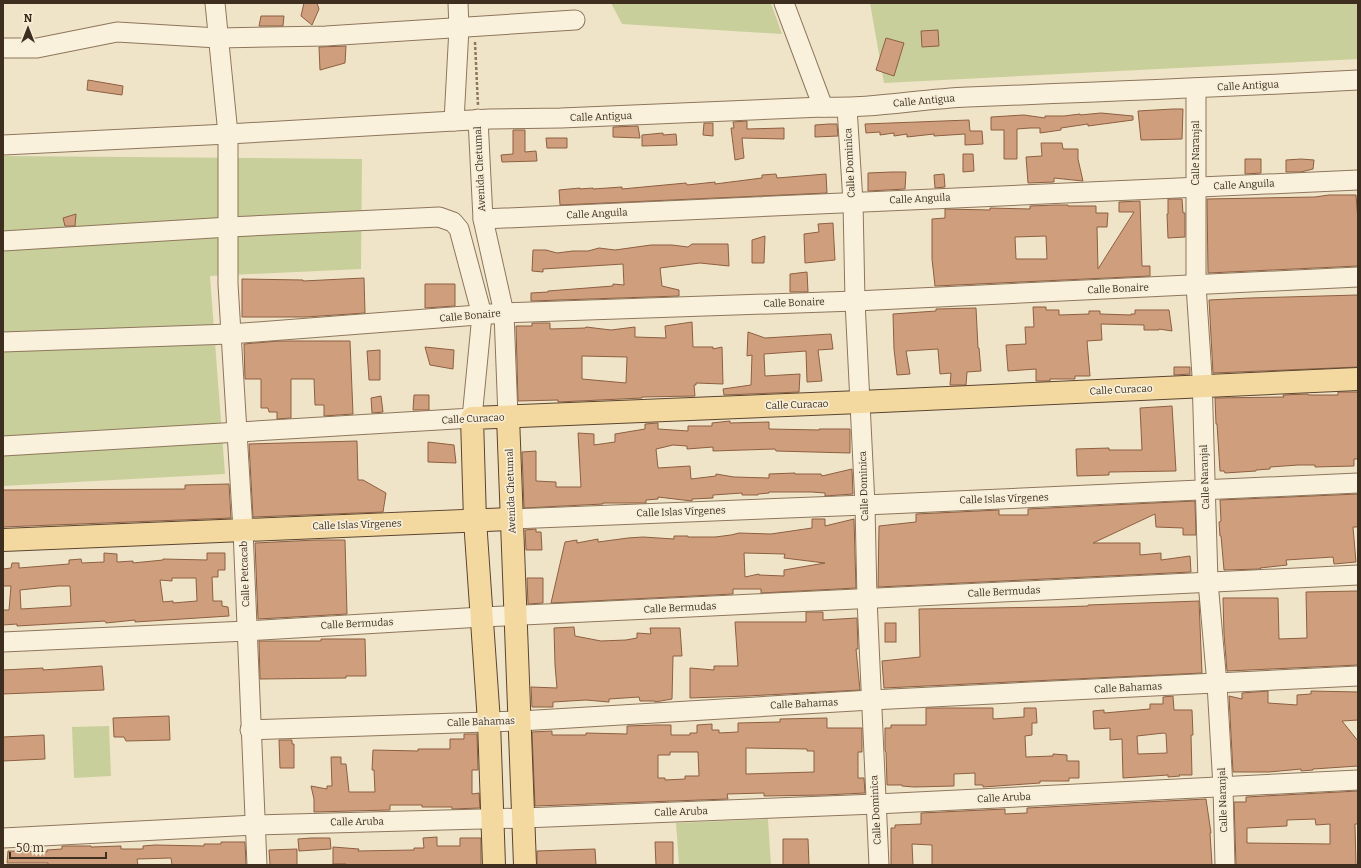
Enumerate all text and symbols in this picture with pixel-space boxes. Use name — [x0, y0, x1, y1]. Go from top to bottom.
north arrow — [8, 8, 48, 48]
text: N — [24, 12, 33, 25]
street label: Calle Antigua — [1217, 78, 1280, 94]
street label: Calle Antigua — [893, 92, 956, 110]
street label: Calle Antigua — [570, 110, 633, 124]
street label: Calle Naranjal — [1190, 120, 1202, 186]
street label: Avenida Chetumal — [472, 126, 488, 212]
street label: Calle Dominica — [842, 127, 858, 198]
street label: Calle Anguila — [1213, 177, 1275, 193]
street label: Calle Anguila — [889, 191, 951, 207]
street label: Calle Anguila — [566, 206, 628, 222]
street label: Calle Bonaire — [1087, 281, 1149, 297]
street label: Calle Bonaire — [763, 296, 825, 310]
street label: Calle Bonaire — [439, 307, 501, 325]
street label: Calle Curacao — [1089, 382, 1153, 398]
street label: Calle Curacao — [765, 398, 829, 412]
street label: Calle Curacao — [441, 411, 505, 427]
street label: Calle Naranjal — [1198, 444, 1212, 510]
street label: Avenida Chetumal — [504, 448, 518, 534]
street label: Calle Dominica — [857, 450, 871, 521]
street label: Calle Islas Vírgenes — [959, 490, 1049, 507]
street label: Calle Islas Vírgenes — [636, 503, 726, 520]
street label: Calle Islas Vírgenes — [312, 516, 402, 533]
street label: Calle Petcacab — [238, 540, 252, 607]
street label: Calle Bermudas — [967, 584, 1041, 600]
street label: Calle Bermudas — [643, 600, 717, 616]
street label: Calle Bermudas — [320, 616, 394, 632]
street label: Calle Bahamas — [1094, 680, 1163, 696]
street label: Calle Bahamas — [770, 696, 839, 712]
street label: Calle Bahamas — [447, 715, 515, 729]
street label: Calle Naranjal — [1216, 767, 1230, 833]
street label: Calle Dominica — [868, 774, 884, 845]
street label: Calle Aruba — [977, 791, 1032, 805]
street label: Calle Aruba — [654, 805, 709, 819]
street label: Calle Aruba — [330, 816, 384, 828]
scale bar — [10, 834, 106, 860]
text: 50 m — [16, 841, 45, 855]

